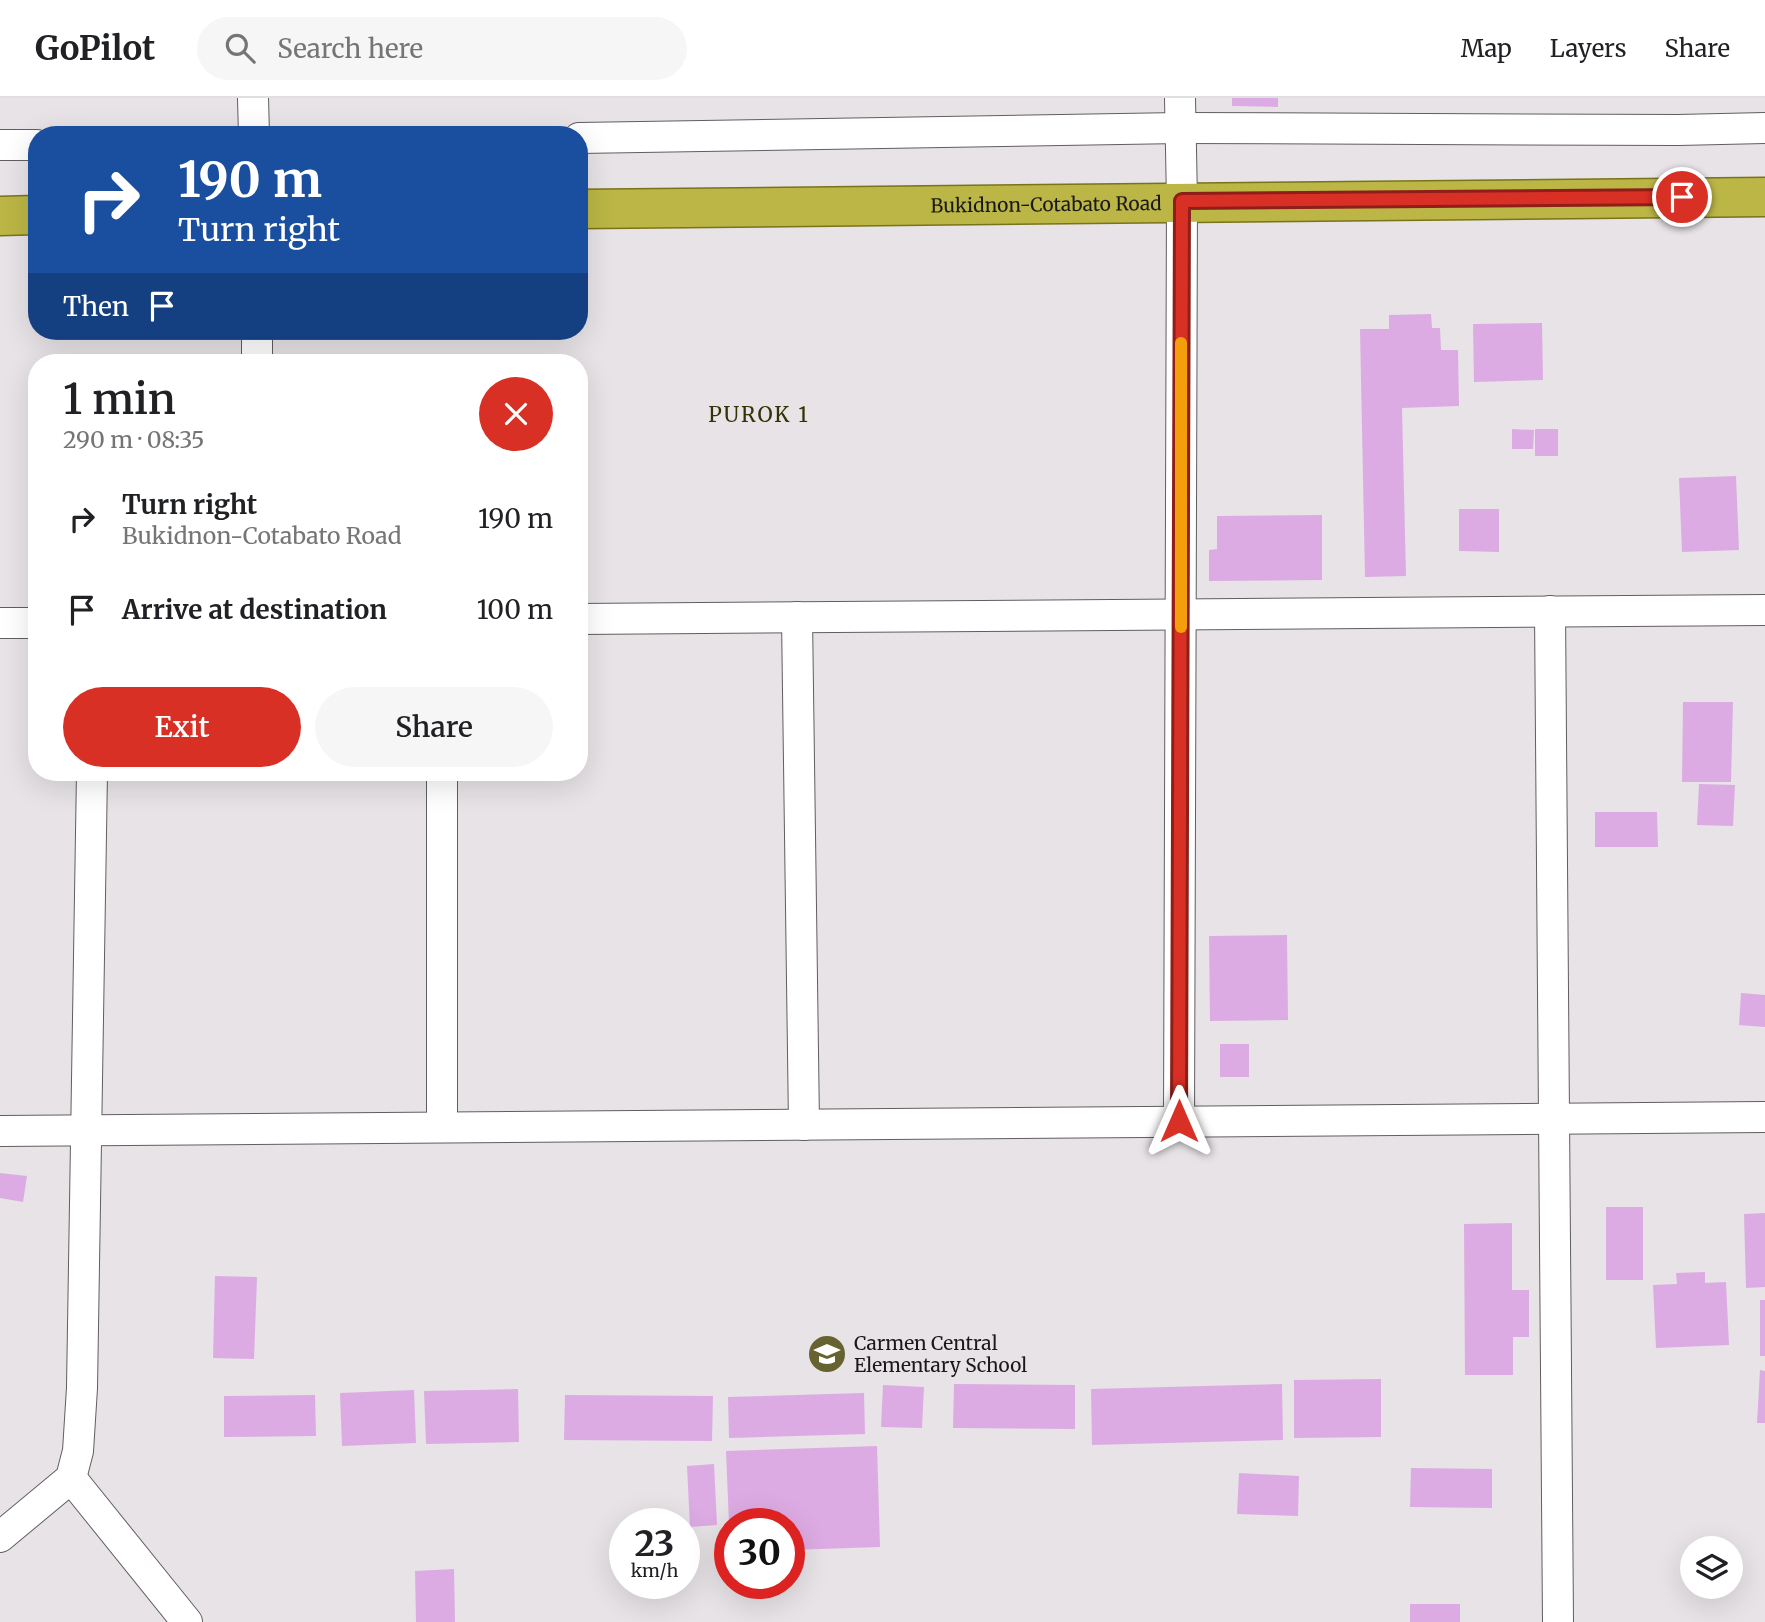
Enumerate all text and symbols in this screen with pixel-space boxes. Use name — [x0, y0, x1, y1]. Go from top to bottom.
search box — [197, 17, 687, 80]
text: GoPilot — [35, 28, 155, 69]
icon: search — [221, 29, 259, 67]
text: Search here — [277, 32, 423, 65]
text: Map — [1461, 33, 1512, 64]
text: Layers — [1550, 33, 1626, 64]
text: Share — [1664, 33, 1730, 64]
text: 190 m — [178, 149, 322, 210]
icon: right — [63, 154, 154, 245]
pin — [1652, 167, 1712, 227]
icon: arrive — [1663, 178, 1701, 216]
street label: Bukidnon-Cotabato Road — [930, 191, 1162, 217]
text: Turn right — [178, 210, 340, 250]
icon: arrive — [143, 287, 181, 325]
text: Then — [63, 290, 129, 323]
text: 1 min — [63, 373, 176, 425]
button: close — [479, 377, 553, 451]
district label: PUROK 1 — [708, 401, 810, 428]
text: 290 m · 08:35 — [63, 425, 205, 454]
text: Turn right — [122, 488, 257, 521]
icon: right — [63, 500, 101, 538]
text: 190 m — [478, 502, 553, 535]
text: Bukidnon-Cotabato Road — [122, 521, 402, 550]
icon: arrive — [63, 591, 101, 629]
text: Arrive at destination — [122, 593, 387, 626]
text: 100 m — [477, 593, 553, 626]
button: Exit — [63, 687, 301, 767]
button: Share — [315, 687, 553, 767]
position arrow — [1142, 1084, 1216, 1158]
place label: Carmen Central Elementary School — [854, 1331, 1027, 1377]
school or university icon: Carmen Central Elementary School — [806, 1333, 848, 1375]
speed limit sign: 30 — [714, 1508, 805, 1599]
text: 23 — [635, 1522, 674, 1566]
map controls — [1680, 1536, 1743, 1599]
button: layers — [1680, 1536, 1743, 1599]
text: km/h — [631, 1559, 678, 1582]

